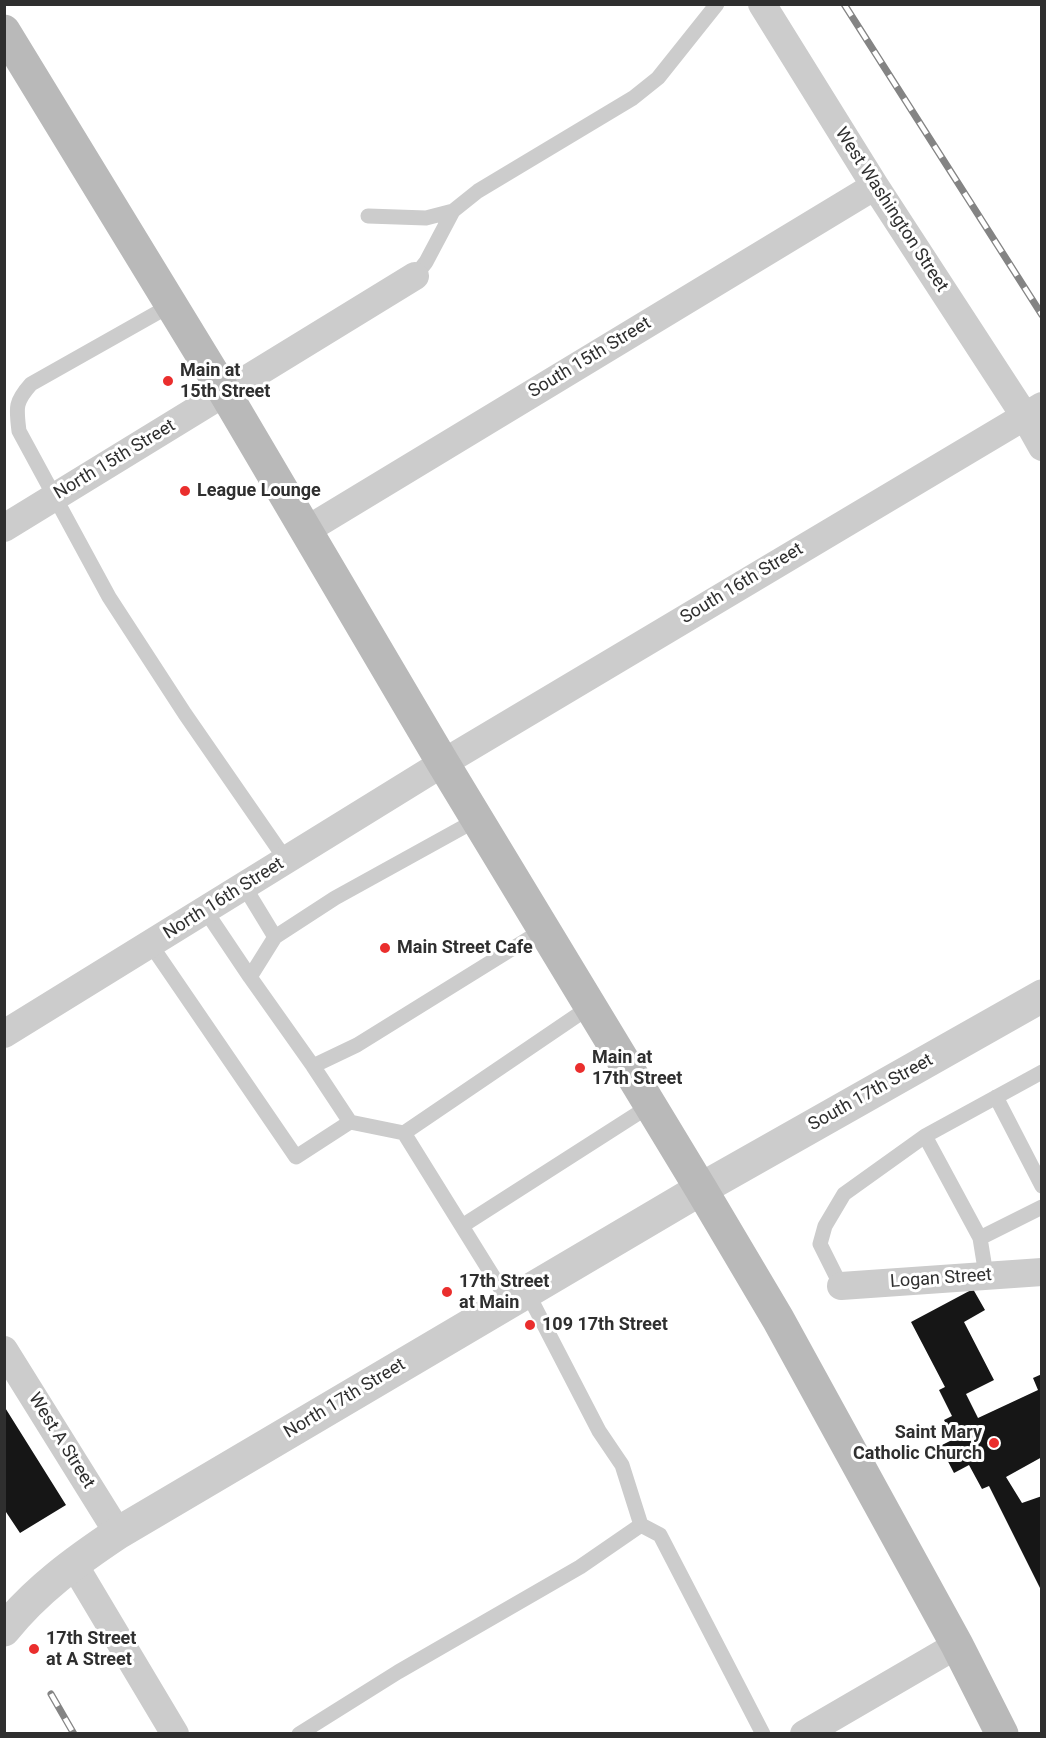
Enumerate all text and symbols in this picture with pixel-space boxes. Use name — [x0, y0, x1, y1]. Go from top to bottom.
street label: West Washington Street — [830, 124, 952, 296]
street label: South 15th Street — [525, 313, 655, 403]
place label: Main at 15th Street — [180, 360, 270, 403]
marker: Main at 15th Street — [161, 374, 175, 388]
street label: North 15th Street — [50, 415, 180, 505]
place label: League Lounge — [197, 480, 321, 502]
marker: League Lounge — [178, 484, 192, 498]
street label: South 16th Street — [677, 539, 807, 629]
street label: North 16th Street — [160, 853, 288, 945]
place label: Main Street Cafe — [397, 937, 533, 959]
marker: Main Street Cafe — [378, 941, 392, 955]
place label: Main at 17th Street — [592, 1047, 682, 1090]
street label: South 17th Street — [805, 1050, 937, 1136]
marker: Main at 17th Street — [573, 1061, 587, 1075]
street label: Logan Street — [889, 1265, 993, 1293]
place label: 17th Street at Main — [459, 1271, 549, 1314]
marker: 17th Street at Main — [440, 1285, 454, 1299]
place label: 109 17th Street — [542, 1314, 668, 1336]
marker: 109 17th Street — [523, 1318, 537, 1332]
street label: North 17th Street — [280, 1354, 410, 1444]
street label: West A Street — [23, 1389, 99, 1493]
place label: Saint Mary Catholic Church — [853, 1422, 982, 1464]
marker: Saint Mary Catholic Church — [987, 1436, 1001, 1450]
place label: 17th Street at A Street — [46, 1628, 136, 1670]
marker: 17th Street at A Street — [27, 1642, 41, 1656]

